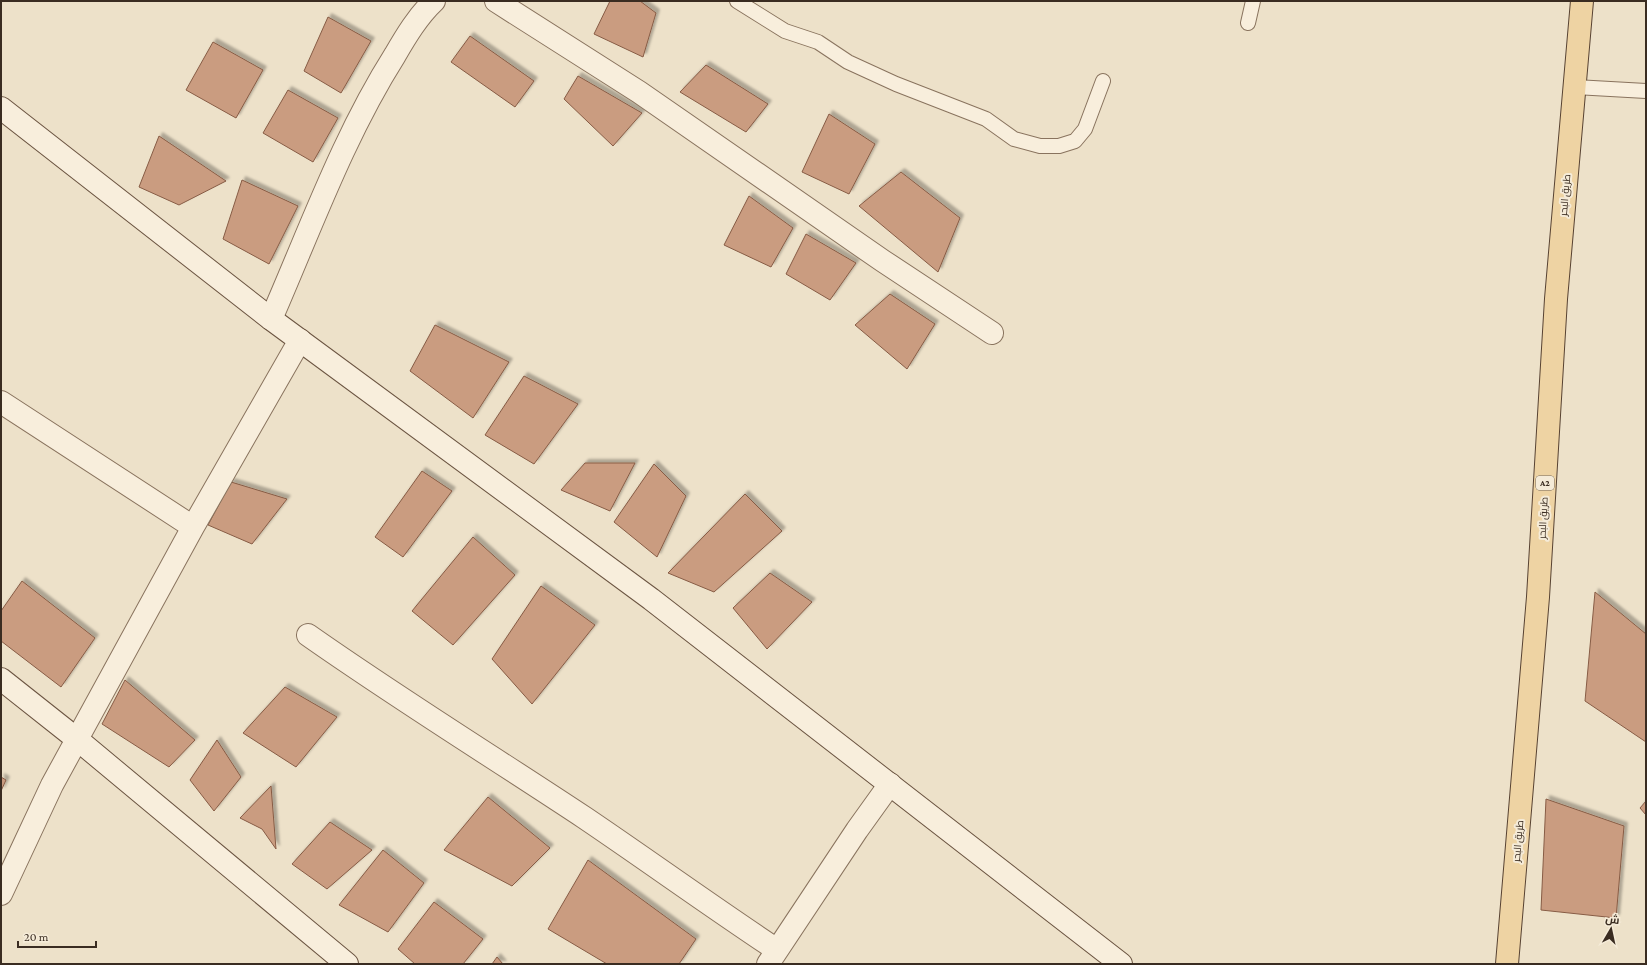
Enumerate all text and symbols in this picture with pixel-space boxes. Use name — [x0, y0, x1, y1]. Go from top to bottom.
street label: طريق البحر — [1558, 174, 1573, 218]
road number: A2 — [1536, 476, 1554, 490]
street label: طريق البحر — [1536, 497, 1551, 540]
street label: طريق البحر — [1511, 820, 1526, 864]
north arrow — [1591, 909, 1631, 949]
text: ش — [1604, 912, 1620, 927]
scale bar — [18, 923, 96, 949]
text: 20 m — [24, 930, 49, 944]

